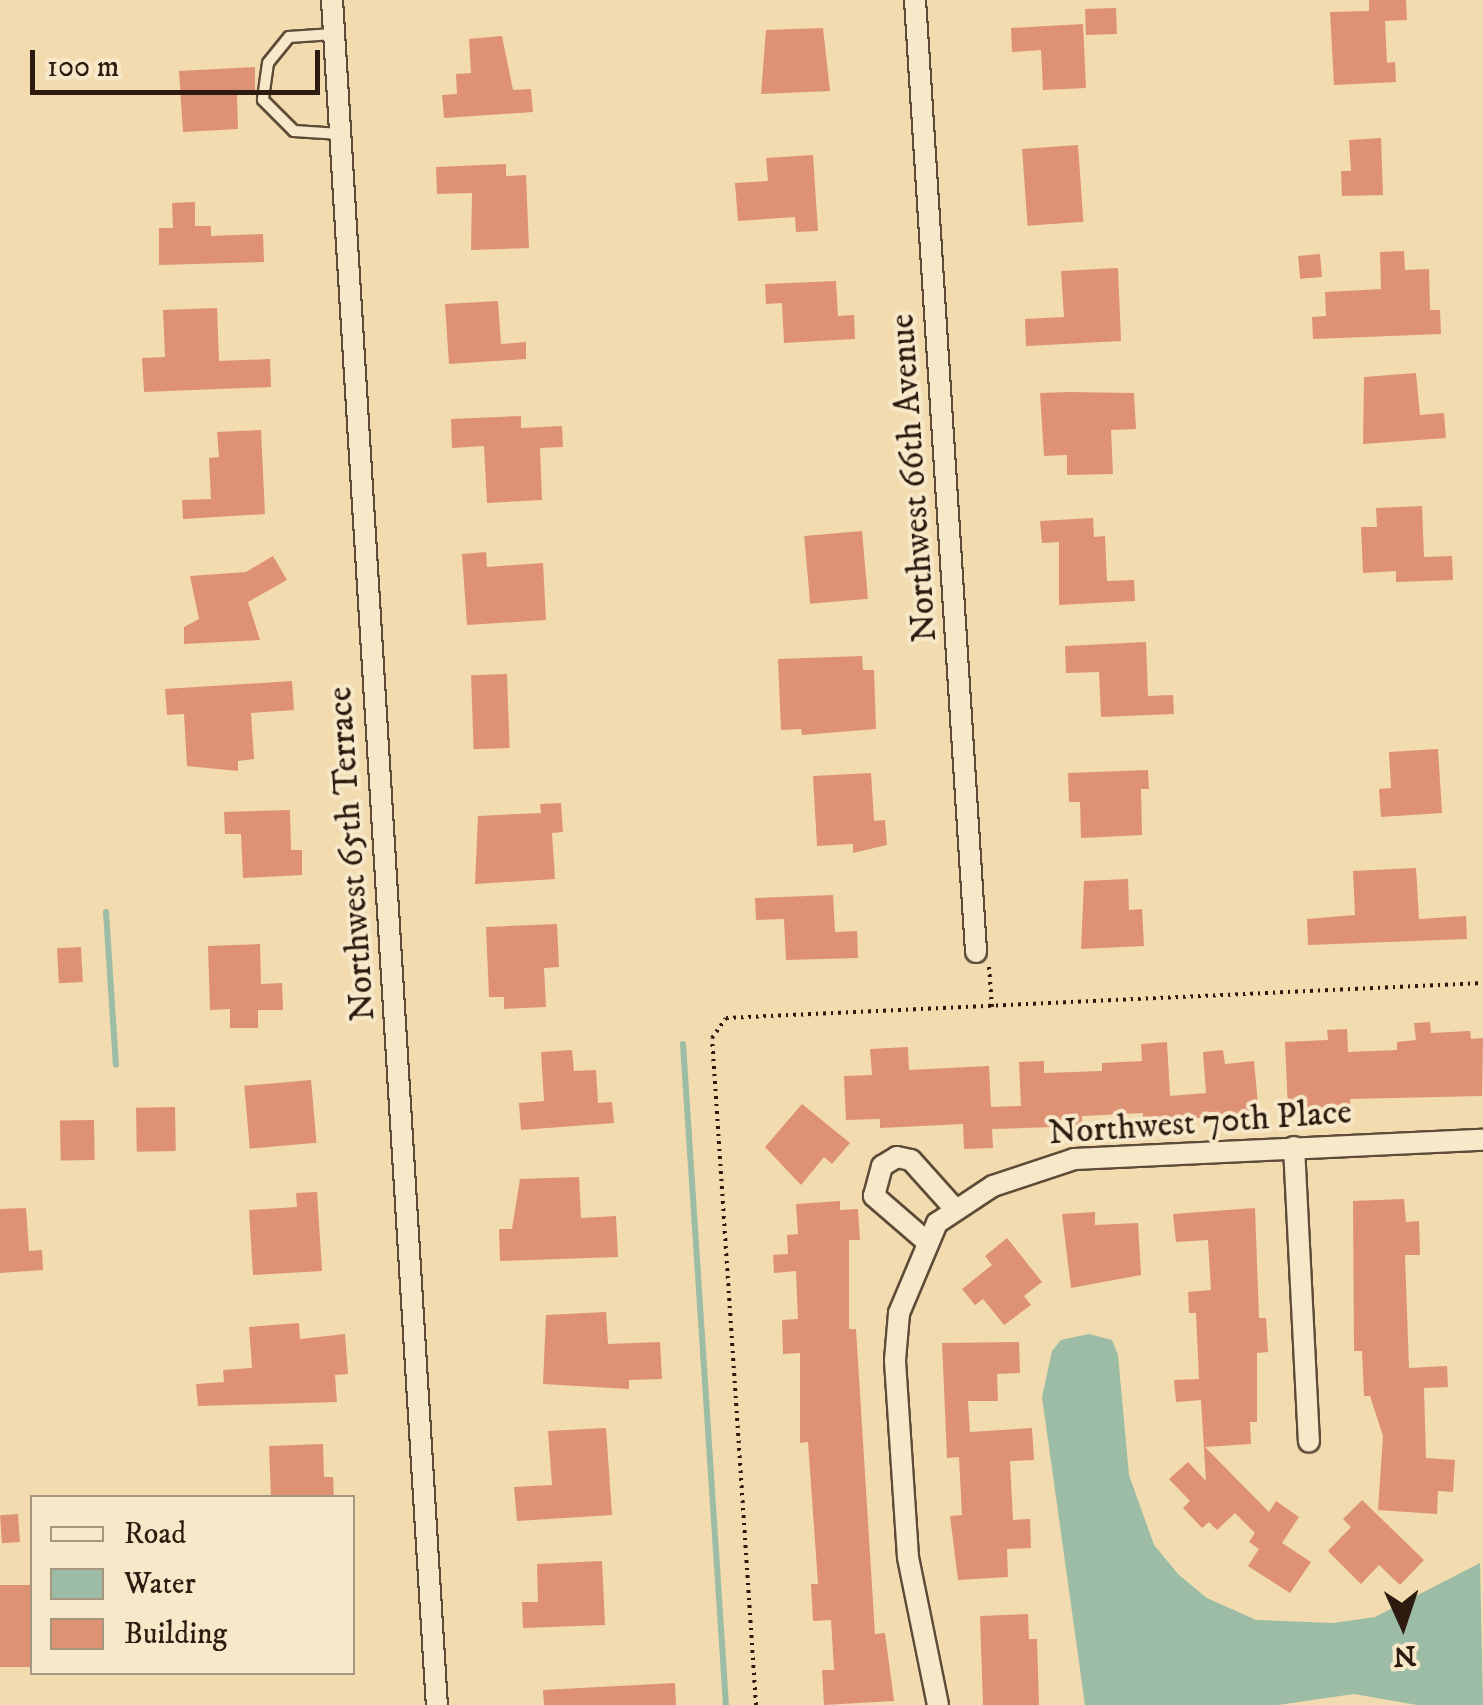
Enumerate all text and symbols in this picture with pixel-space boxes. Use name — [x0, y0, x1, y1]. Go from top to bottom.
scale bar — [35, 30, 325, 92]
text: 100 m — [47, 49, 119, 86]
street label: Northwest 66th Avenue — [882, 312, 946, 644]
street label: Northwest 65th Terrace — [319, 685, 385, 1023]
street label: Northwest 70th Place — [1047, 1091, 1353, 1155]
legend — [30, 1495, 355, 1675]
text: Road — [124, 1516, 186, 1553]
text: Water — [124, 1566, 196, 1603]
north arrow — [1353, 1575, 1453, 1675]
text: Building — [124, 1616, 227, 1653]
text: N — [1392, 1637, 1417, 1674]

